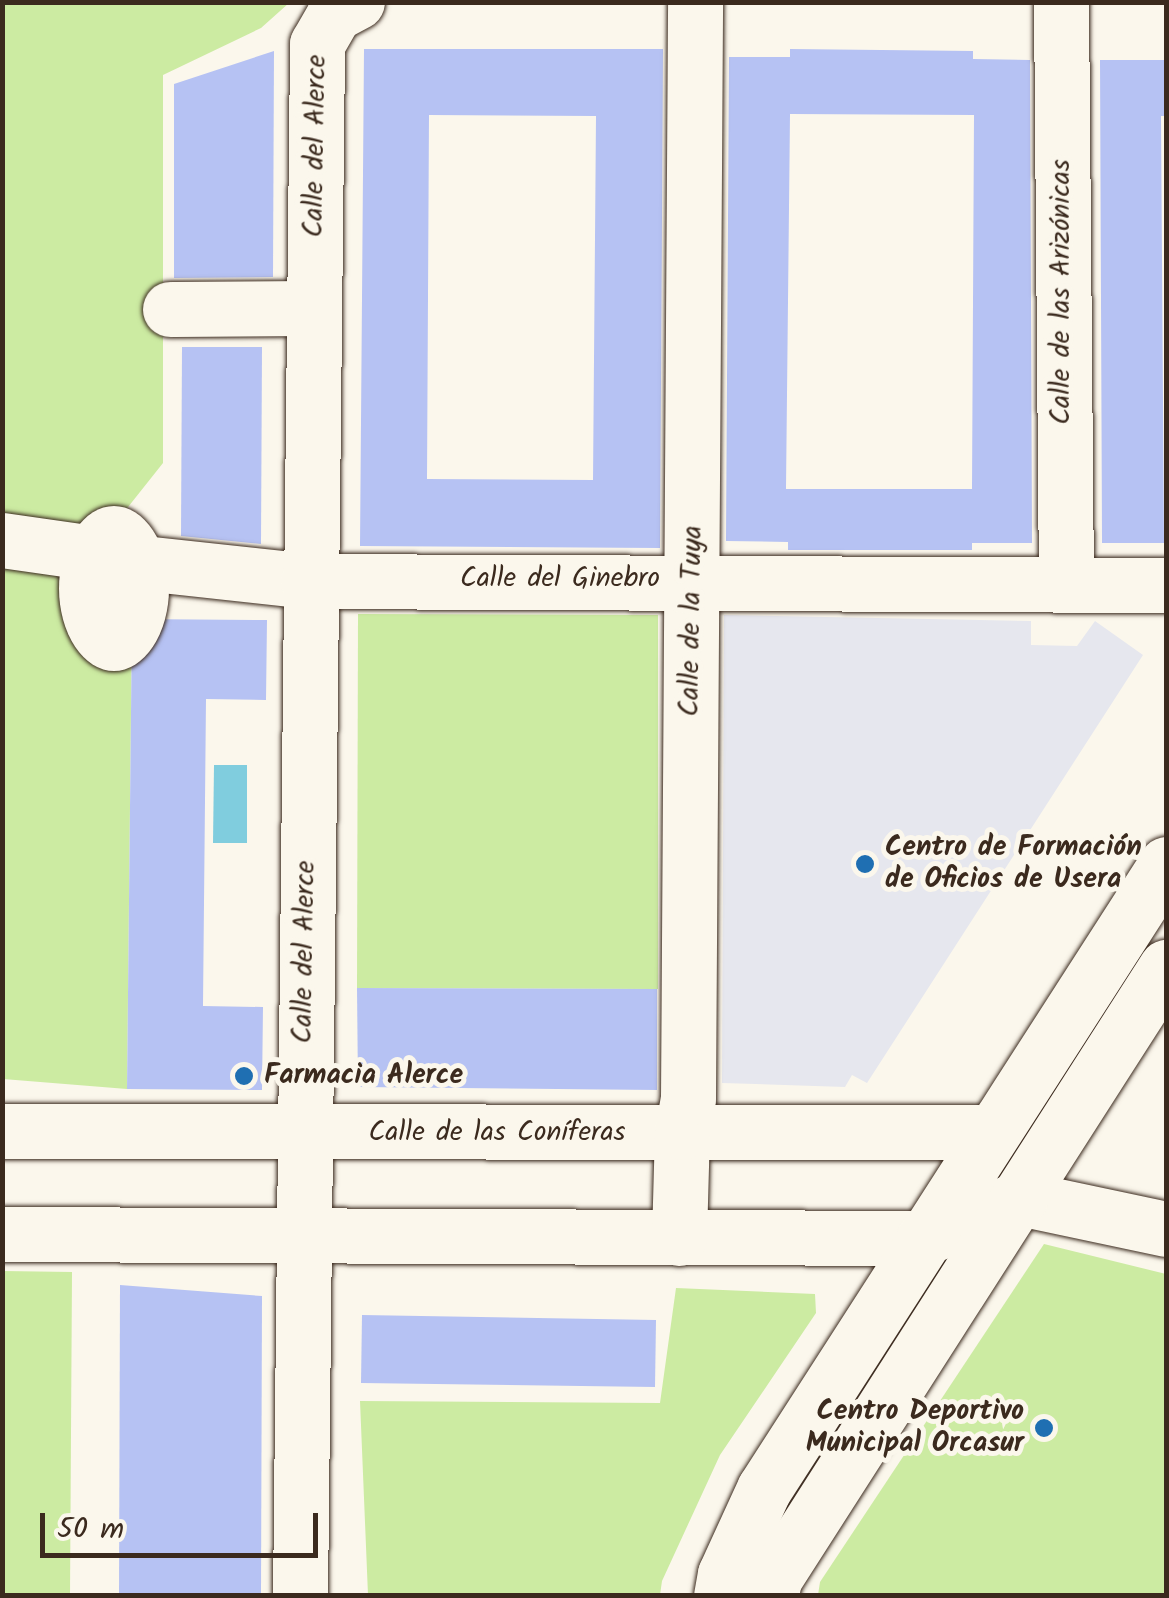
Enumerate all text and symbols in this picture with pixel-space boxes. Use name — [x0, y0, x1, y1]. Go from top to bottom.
street label: Calle del Alerce — [298, 54, 334, 238]
street label: Calle de las Arizónicas — [1045, 159, 1079, 425]
street label: Calle de la Tuya — [674, 525, 710, 717]
street label: Calle del Ginebro — [460, 562, 660, 596]
place label: Centro de Formación de Oficios de Usera — [885, 831, 1142, 897]
marker: Centro de Formación de Oficios de Usera — [854, 853, 876, 875]
street label: Calle del Alerce — [287, 860, 323, 1044]
place label: Farmacia Alerce — [264, 1059, 463, 1093]
marker: Farmacia Alerce — [233, 1065, 255, 1087]
street label: Calle de las Coníferas — [369, 1116, 625, 1150]
place label: Centro Deportivo Municipal Orcasur — [806, 1395, 1024, 1461]
marker: Centro Deportivo Municipal Orcasur — [1033, 1417, 1055, 1439]
scale bar — [45, 1493, 322, 1555]
text: 50 m — [57, 1506, 124, 1554]

